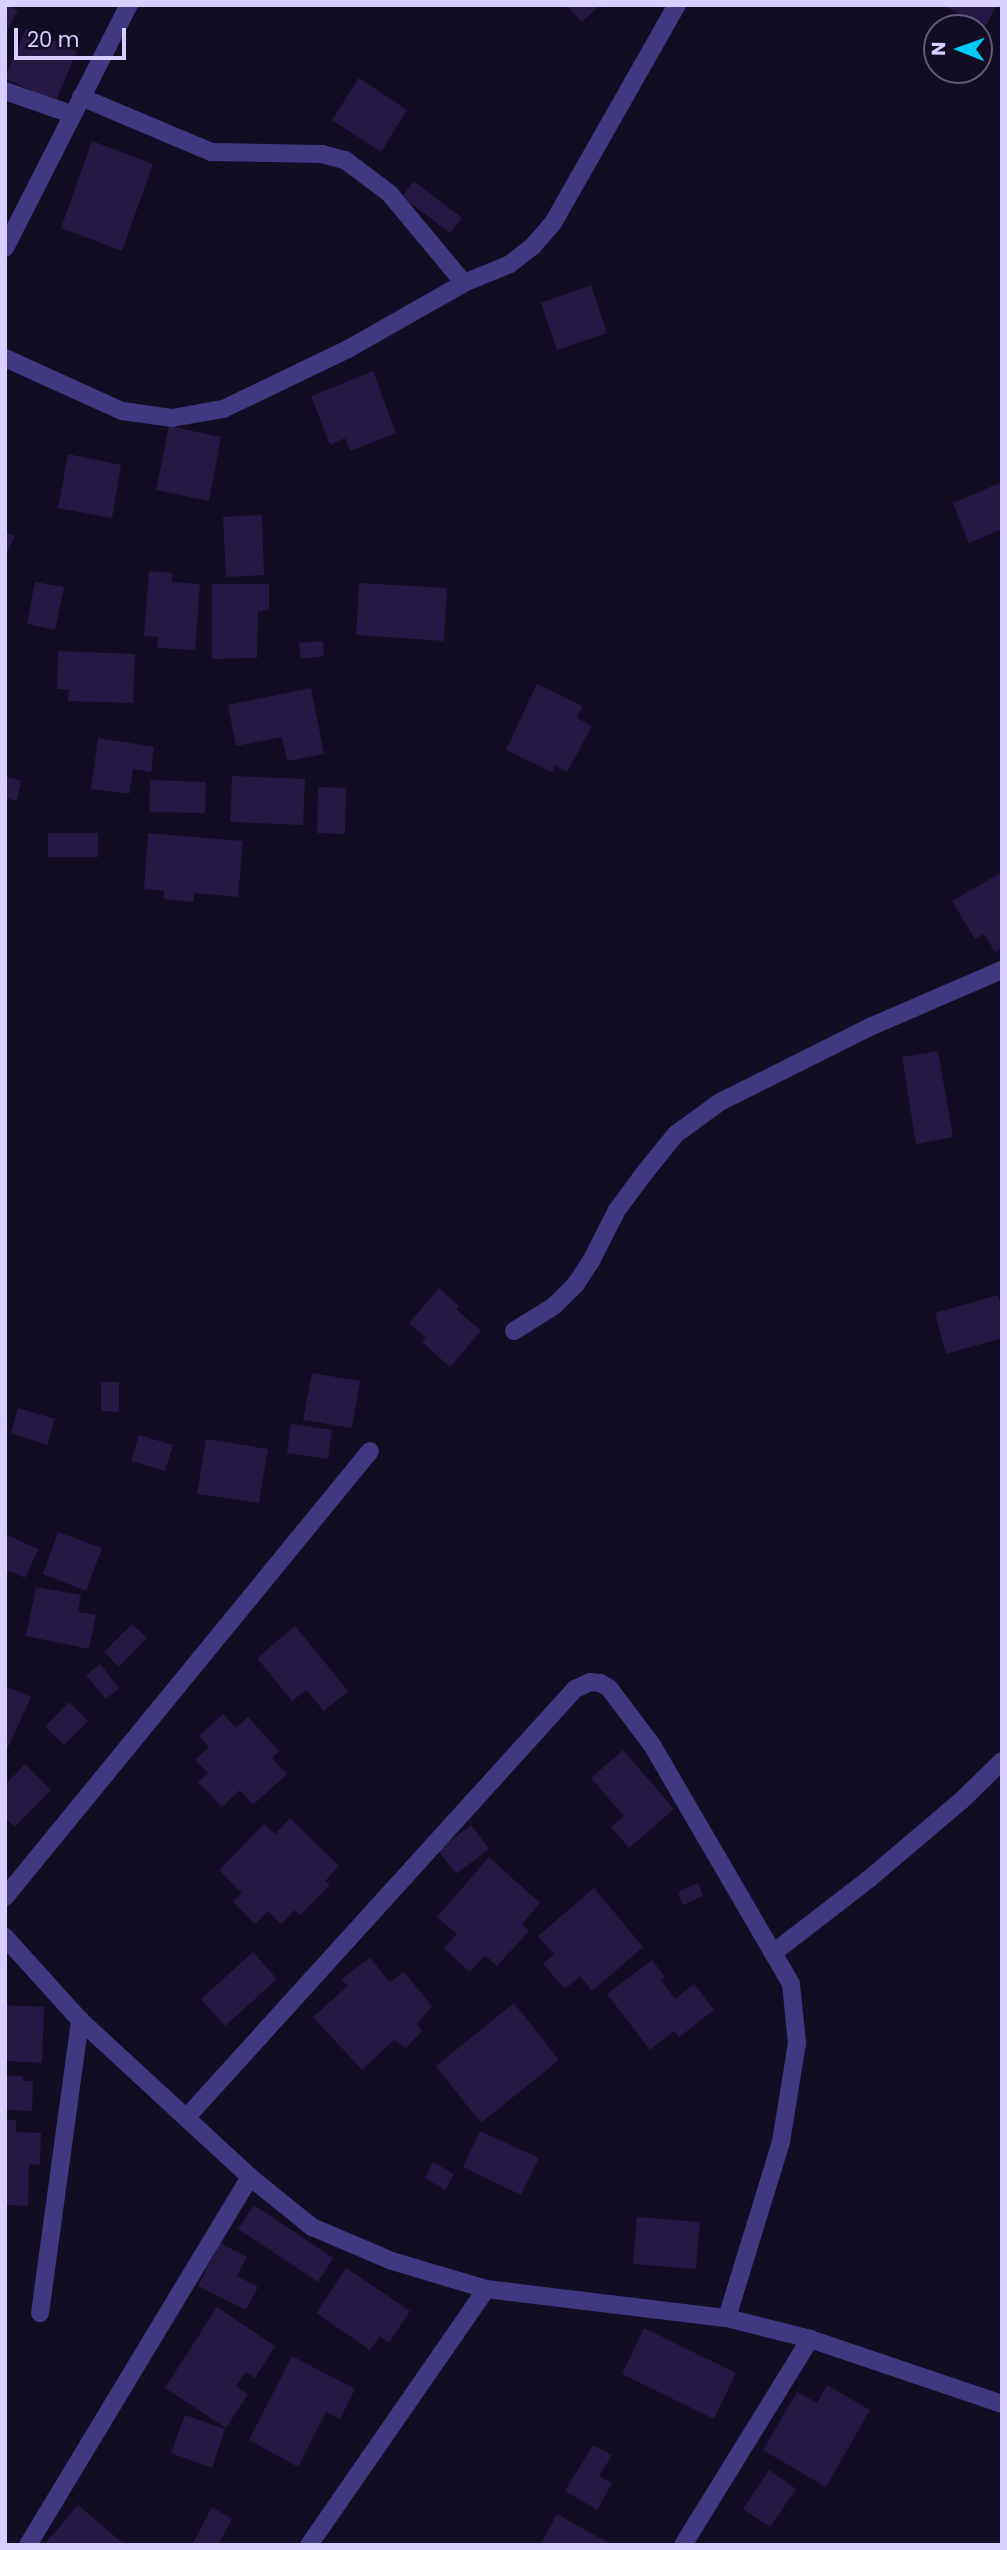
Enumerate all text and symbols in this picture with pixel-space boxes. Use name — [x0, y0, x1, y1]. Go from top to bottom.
scale bar — [18, 14, 130, 58]
north arrow — [923, 14, 993, 84]
text: 20 m — [27, 25, 80, 54]
text: N — [925, 41, 952, 56]

